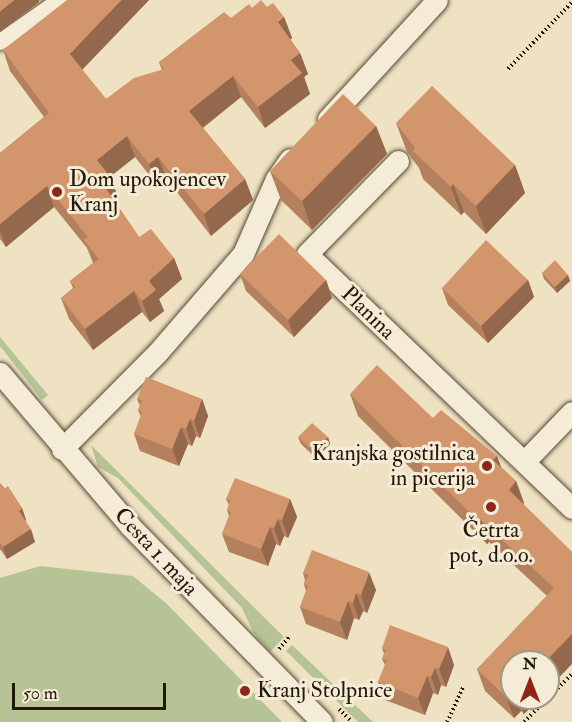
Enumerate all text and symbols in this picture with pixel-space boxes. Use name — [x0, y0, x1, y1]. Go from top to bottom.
place label: Dom upokojencev Kranj — [69, 166, 226, 218]
marker: Dom upokojencev Kranj — [50, 185, 64, 199]
street label: Planina — [335, 281, 401, 345]
place label: Kranjska gostilnica in picerija — [312, 440, 475, 492]
marker: Kranjska gostilnica in picerija — [480, 459, 494, 473]
marker: Četrta pot, d.o.o. — [484, 500, 498, 514]
street label: Cesta 1. maja — [109, 503, 203, 601]
place label: Četrta pot, d.o.o. — [449, 517, 533, 568]
north arrow — [500, 650, 560, 710]
text: N — [523, 654, 537, 674]
scale bar — [15, 671, 170, 709]
place label: Kranj Stolpnice — [257, 678, 392, 704]
text: 50 m — [23, 682, 58, 705]
marker: Kranj Stolpnice — [238, 684, 252, 698]

